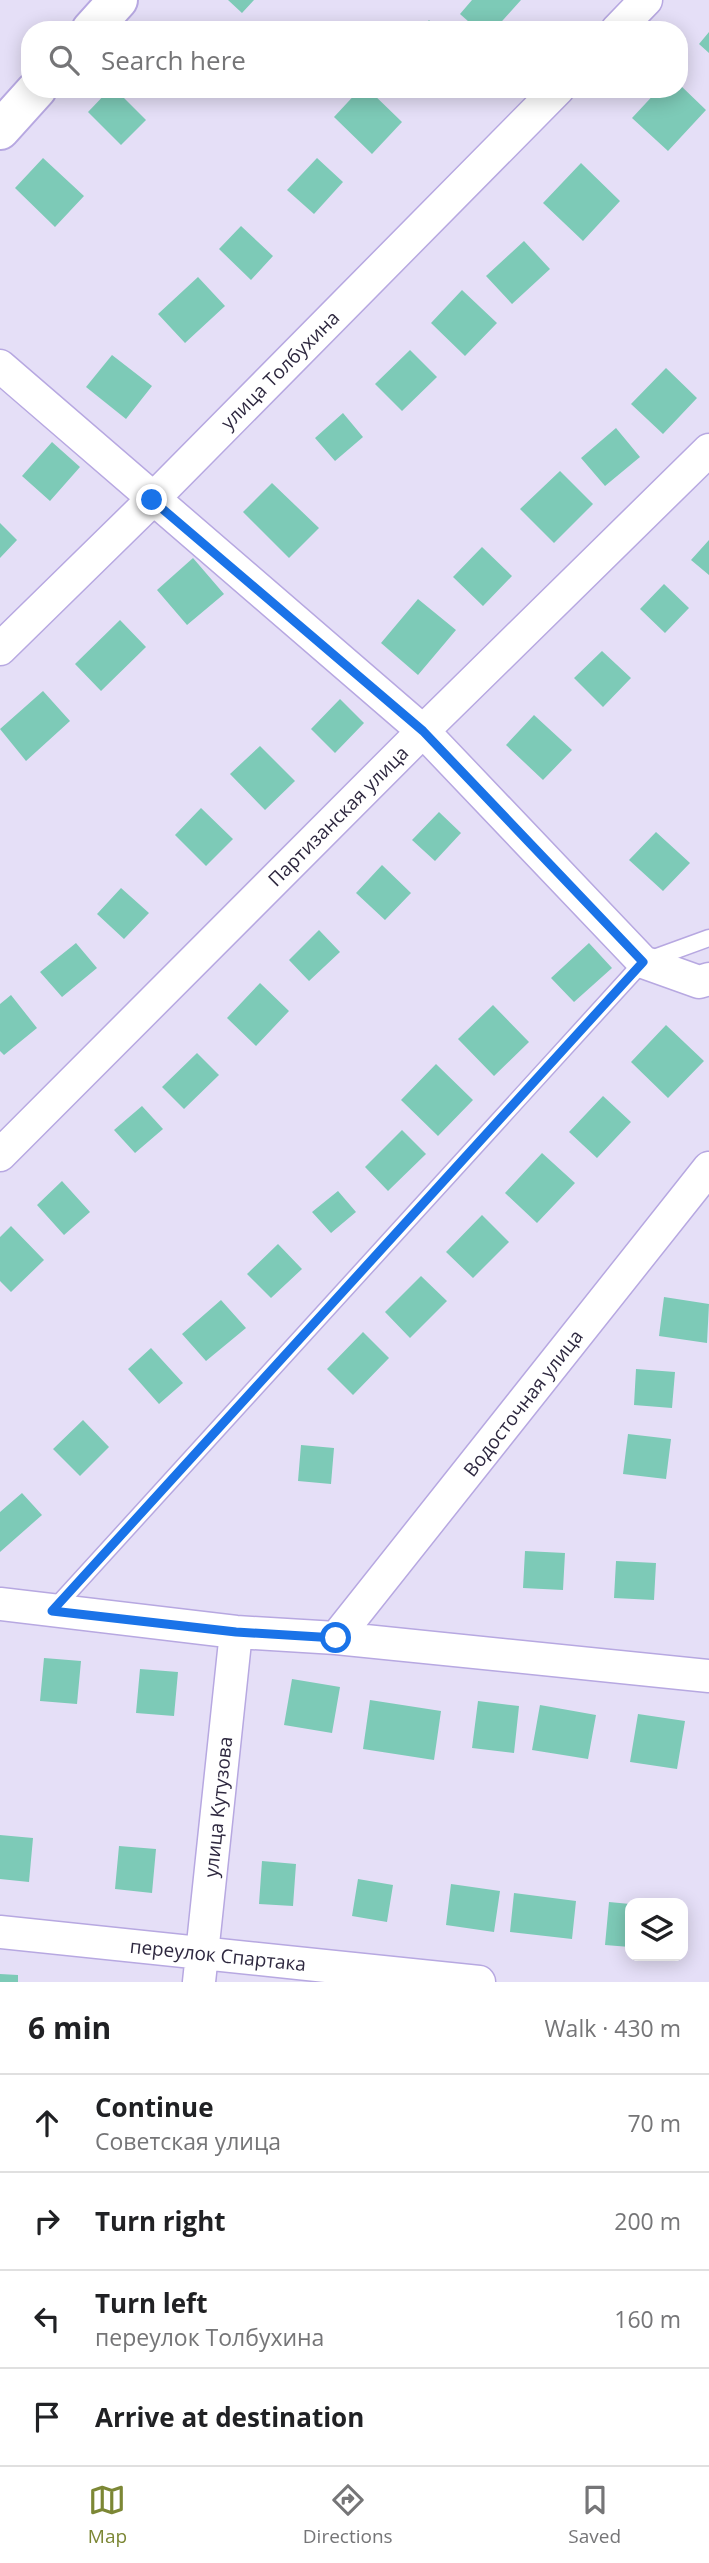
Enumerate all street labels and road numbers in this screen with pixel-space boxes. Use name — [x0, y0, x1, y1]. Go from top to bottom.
street label: улица Толбухина — [215, 305, 345, 435]
street label: Партизанская улица — [262, 740, 414, 892]
street label: Водосточная улица — [457, 1324, 589, 1482]
street label: улица Кутузова — [198, 1735, 238, 1879]
street label: переулок Спартака — [129, 1933, 307, 1977]

